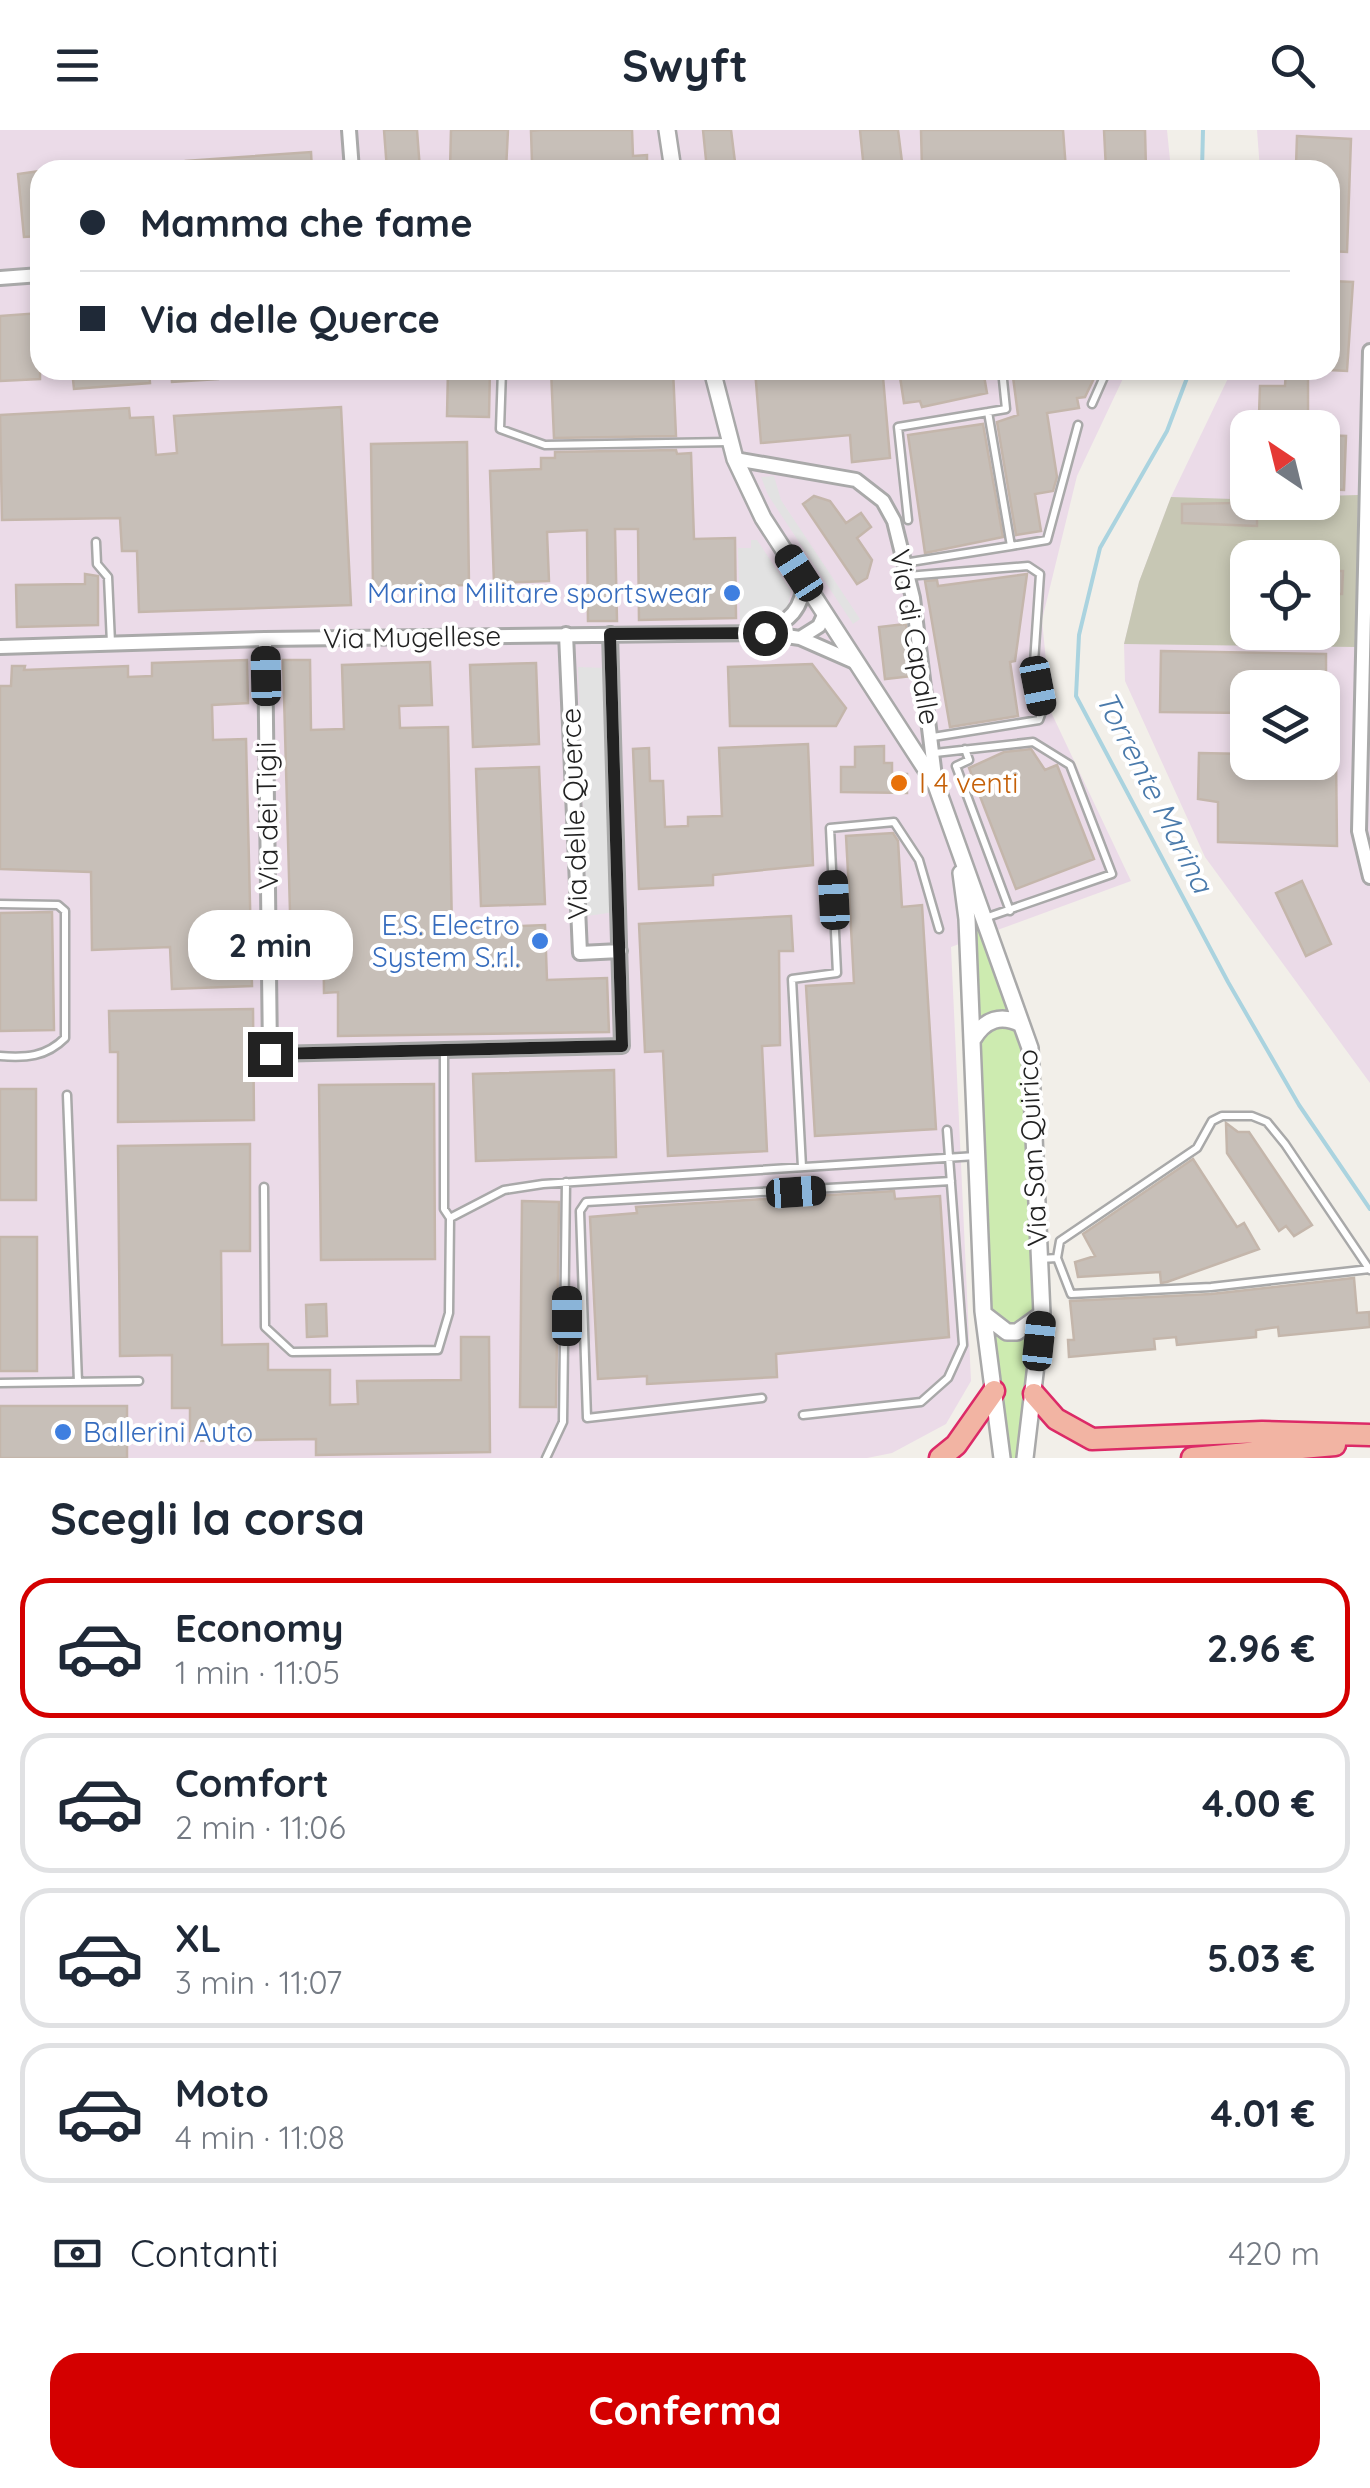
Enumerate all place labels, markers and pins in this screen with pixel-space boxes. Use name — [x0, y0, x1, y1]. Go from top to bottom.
place label: Marina Militare sportswear — [367, 575, 712, 610]
marker: Marina Militare sportswear — [721, 582, 743, 604]
place label: I 4 venti — [919, 765, 1018, 800]
marker: I 4 venti — [888, 772, 910, 794]
place label: E.S. Electro System S.r.l. — [372, 907, 520, 974]
marker: E.S. Electro System S.r.l. — [529, 930, 551, 952]
place label: Ballerini Auto — [83, 1414, 253, 1449]
marker: Ballerini Auto — [52, 1421, 74, 1443]

